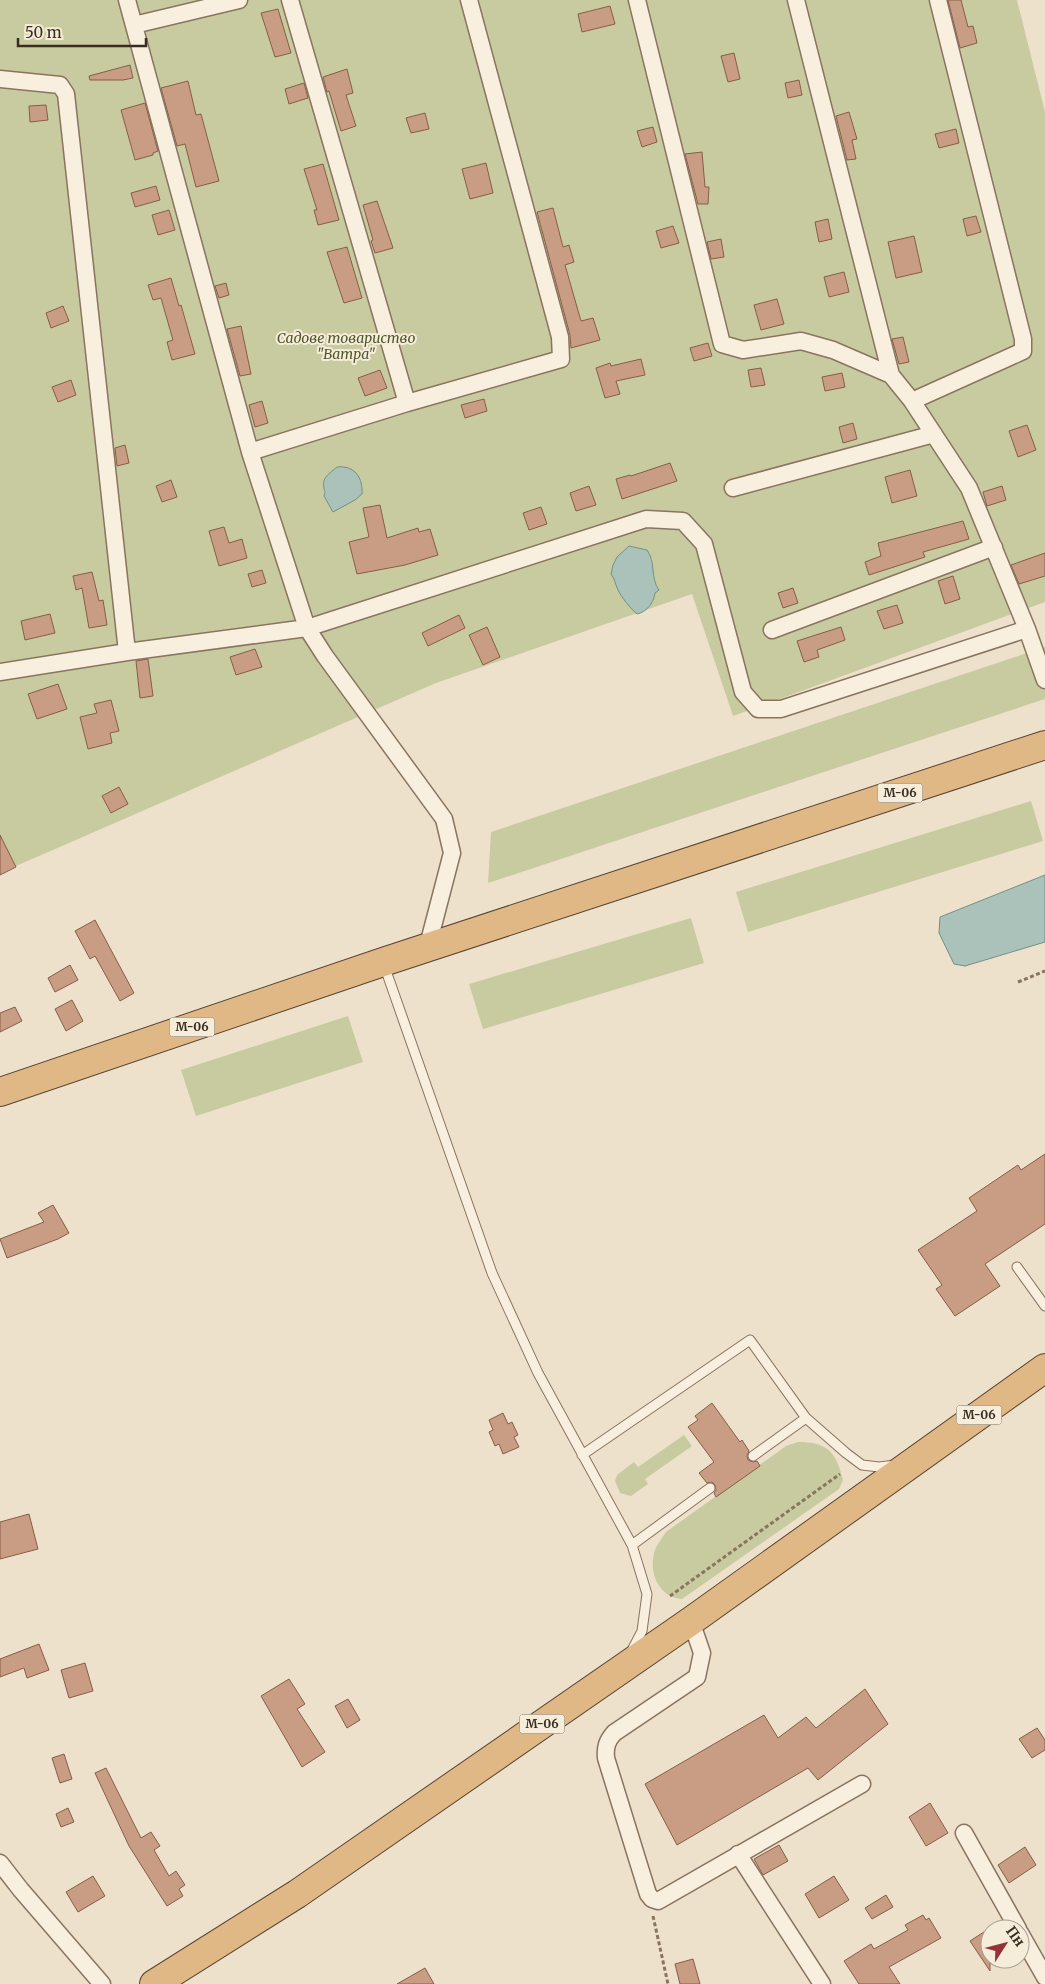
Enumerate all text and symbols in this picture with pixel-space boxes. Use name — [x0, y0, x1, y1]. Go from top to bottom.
scale bar — [18, 15, 145, 47]
text: 50 m — [25, 23, 62, 42]
park label: Садове товариство "Ватра" — [277, 329, 415, 363]
road number: М-06 — [878, 784, 922, 802]
road number: М-06 — [170, 1018, 214, 1036]
road number: М-06 — [956, 1406, 1002, 1424]
road number: М-06 — [520, 1715, 564, 1734]
north arrow — [980, 1919, 1030, 1969]
text: Пн — [1002, 1923, 1029, 1950]

